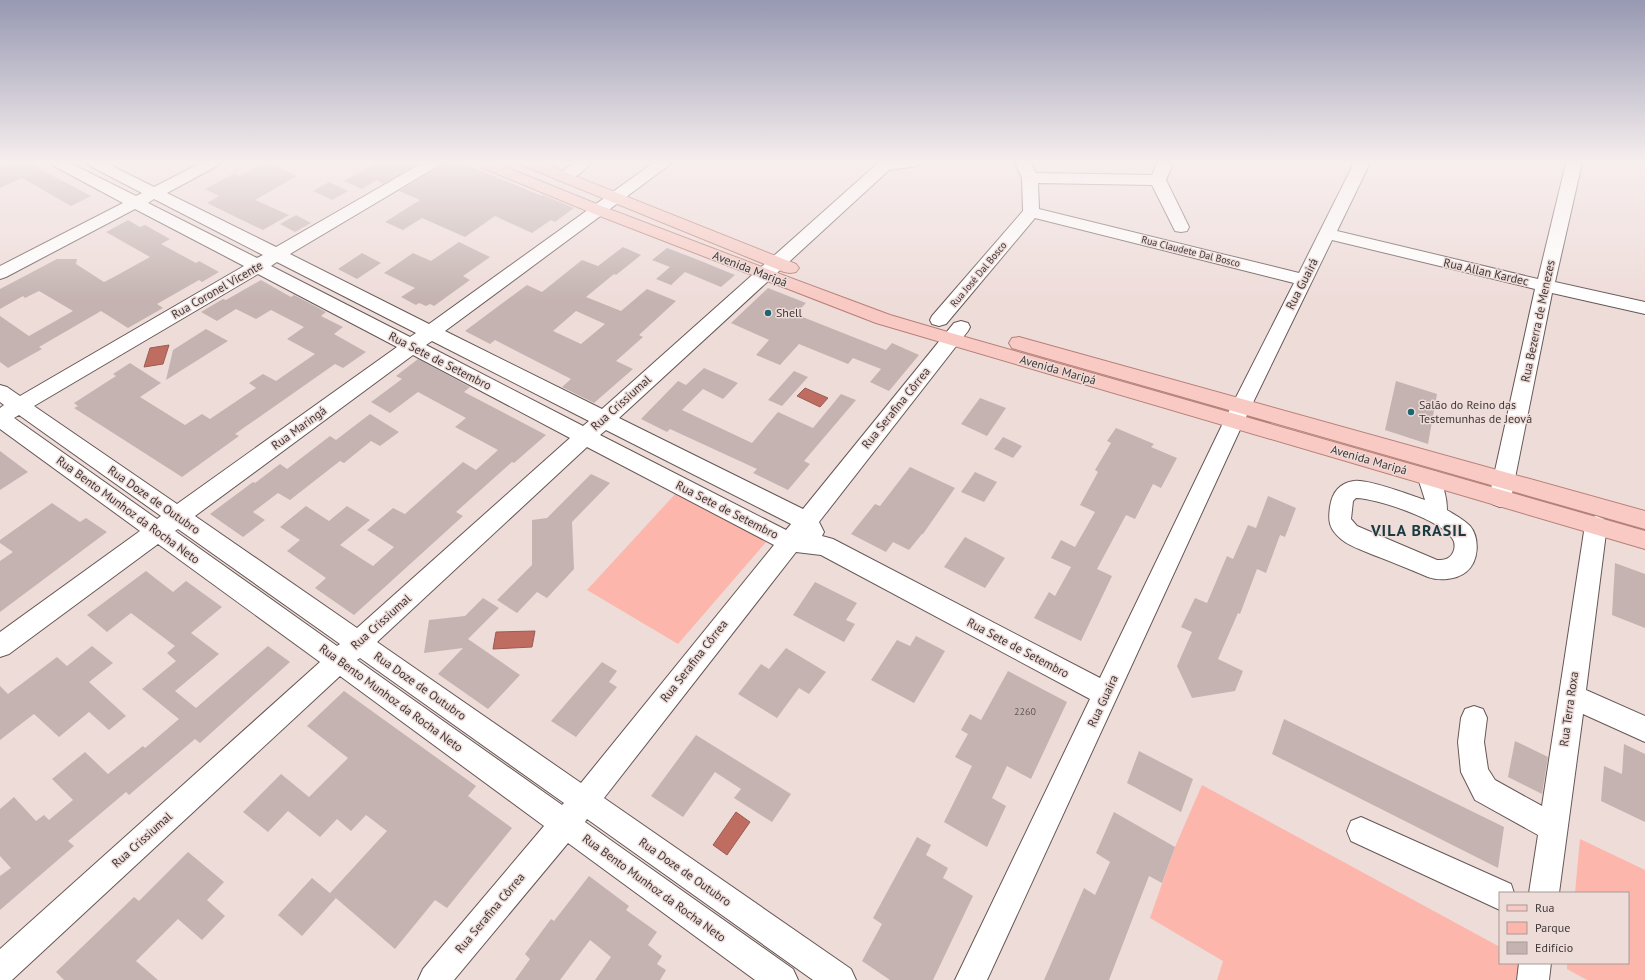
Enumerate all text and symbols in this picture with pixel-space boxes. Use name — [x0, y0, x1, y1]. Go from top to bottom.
street label: Rua Claudete Dal Bosco — [1140, 233, 1242, 270]
street label: Rua José Dal Bosco — [947, 239, 1009, 310]
street label: Avenida Maripá — [711, 247, 790, 290]
street label: Rua Allan Kardec — [1442, 254, 1531, 289]
street label: Rua Guairá — [1282, 256, 1321, 312]
street label: Rua Coronel Vicente — [168, 257, 265, 322]
street label: Rua Bezerra de Menezes — [1517, 258, 1558, 383]
place label: Shell — [776, 305, 803, 320]
marker: Shell — [763, 308, 773, 318]
street label: Rua Sete de Setembro — [386, 328, 494, 393]
street label: Avenida Maripá — [1018, 351, 1098, 388]
street label: Rua Serafina Côrrea — [858, 364, 933, 451]
street label: Rua Crissiumal — [588, 371, 654, 433]
place label: Salão do Reino das Testemunhas de Jeová — [1419, 397, 1532, 426]
street label: Rua Maringá — [268, 403, 329, 453]
marker: Salão do Reino das Testemunhas de Jeová — [1406, 407, 1416, 417]
street label: Avenida Maripá — [1329, 441, 1409, 478]
street label: Rua Bento Munhoz da Rocha Neto — [54, 452, 203, 567]
street label: Rua Doze de Outubro — [105, 462, 203, 537]
street label: Rua Sete de Setembro — [673, 477, 781, 542]
district label: VILA BRASIL — [1370, 520, 1467, 540]
street label: Rua Crissiumal — [348, 590, 414, 652]
street label: Rua Sete de Setembro — [965, 614, 1072, 681]
street label: Rua Serafina Côrrea — [657, 616, 730, 705]
street label: Rua Bento Munhoz da Rocha Neto — [317, 640, 466, 755]
street label: Rua Doze de Outubro — [371, 648, 469, 723]
street label: Rua Terra Roxa — [1556, 670, 1581, 747]
street label: Rua Guaíra — [1084, 672, 1121, 729]
house number: 2260 — [1014, 705, 1036, 718]
street label: Rua Crissiumal — [109, 808, 175, 870]
street label: Rua Bento Munhoz da Rocha Neto — [580, 830, 729, 945]
street label: Rua Doze de Outubro — [636, 834, 734, 909]
street label: Rua Serafina Côrrea — [452, 869, 528, 956]
legend — [1499, 892, 1629, 964]
text: Rua — [1535, 900, 1554, 915]
text: Parque — [1535, 920, 1570, 935]
text: Edifício — [1535, 940, 1573, 955]

